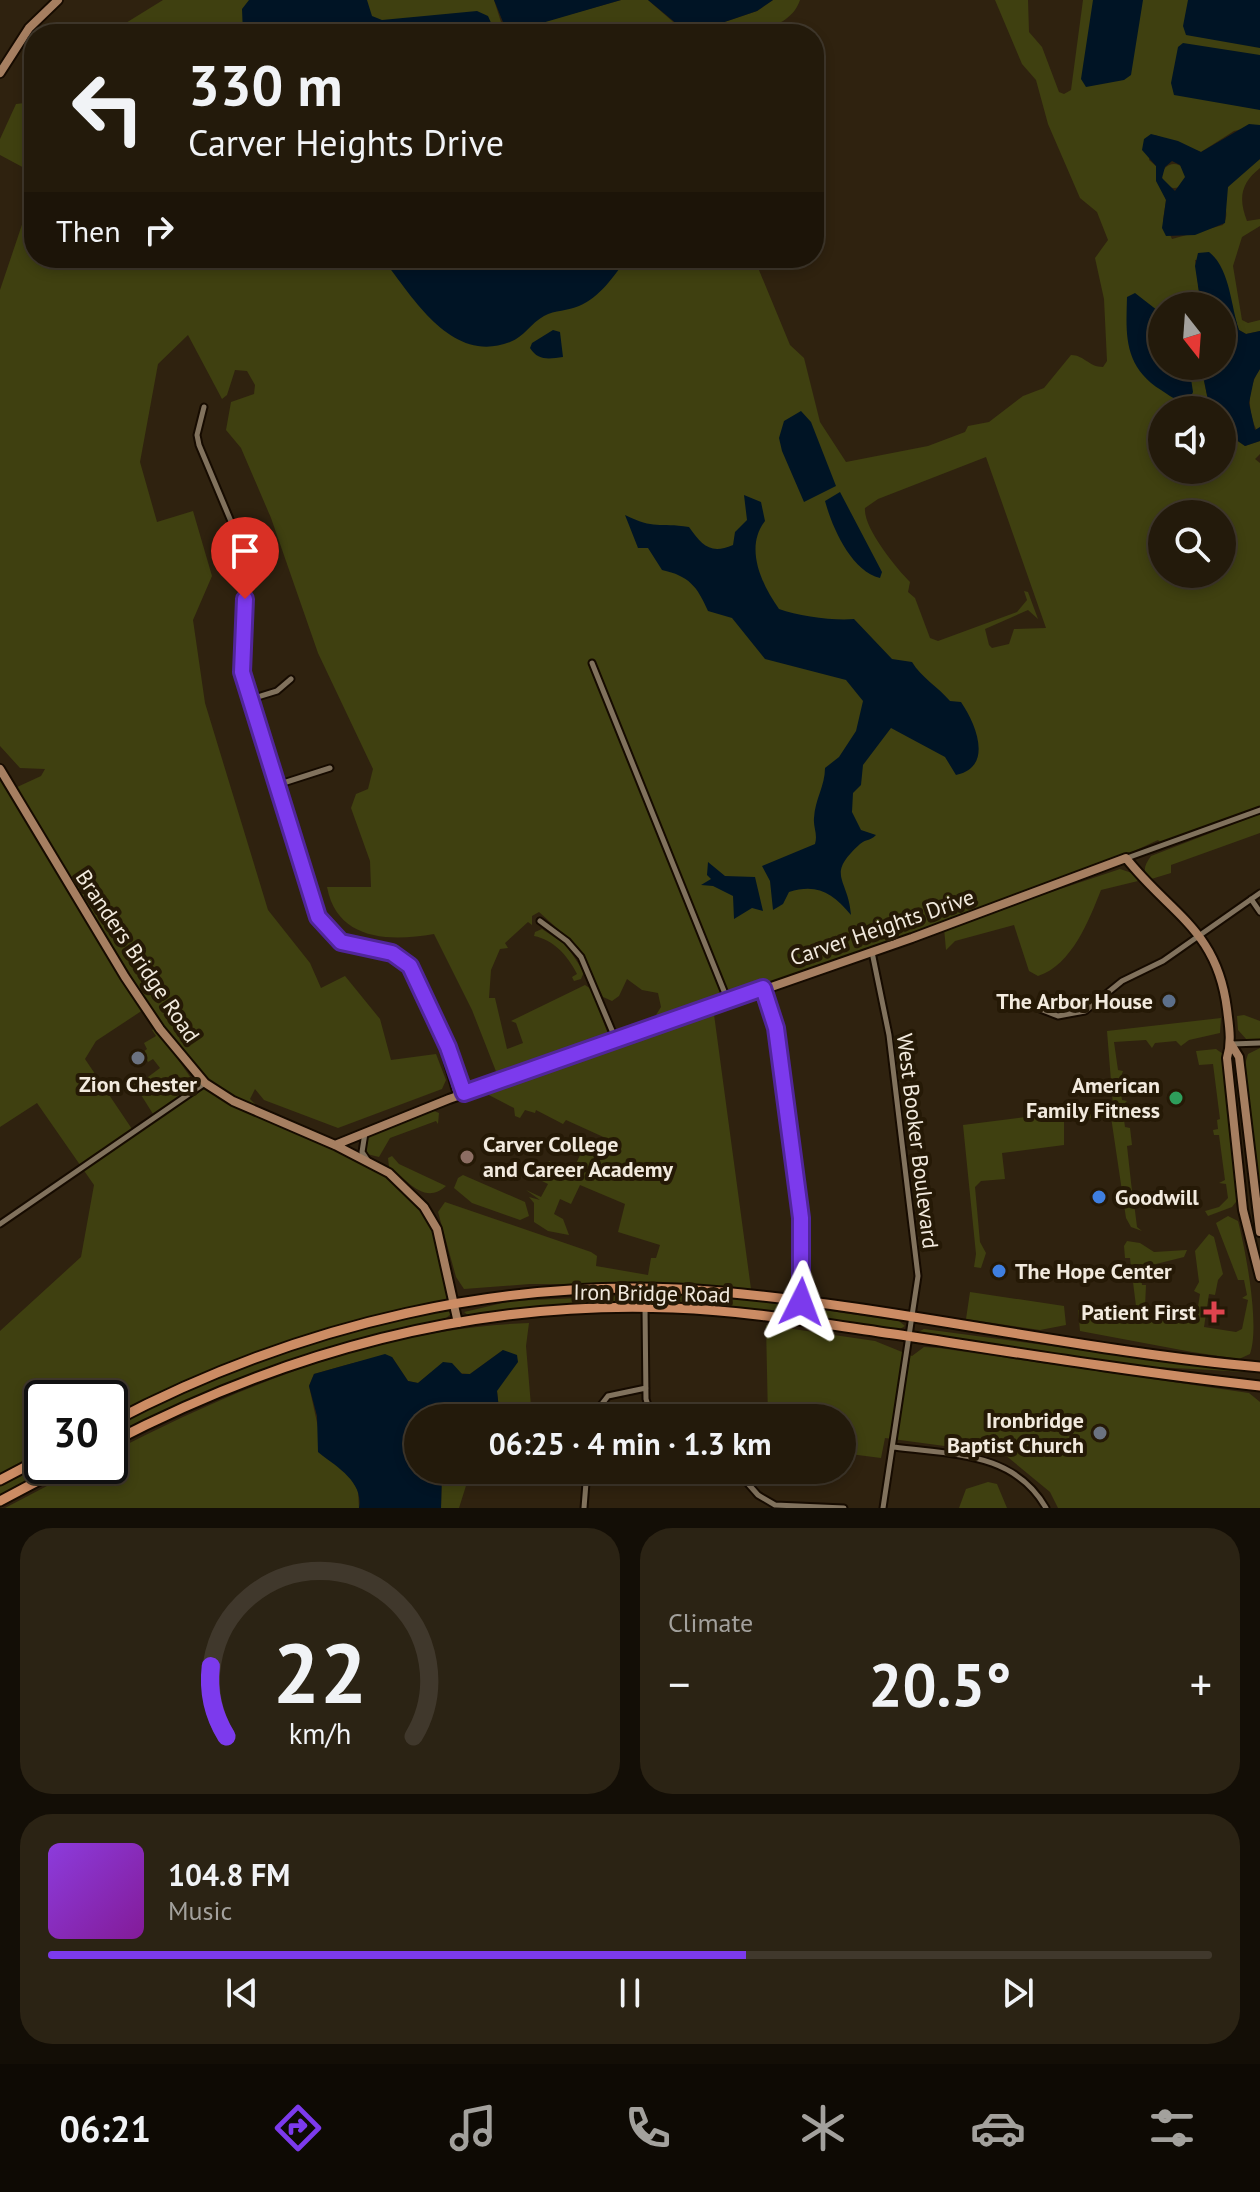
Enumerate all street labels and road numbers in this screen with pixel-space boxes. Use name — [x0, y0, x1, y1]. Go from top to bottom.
street label: Branders Bridge Road — [70, 864, 206, 1048]
street label: Carver Heights Drive — [786, 882, 978, 972]
street label: West Booker Boulevard — [891, 1032, 945, 1250]
street label: Iron Bridge Road — [573, 1278, 731, 1308]

